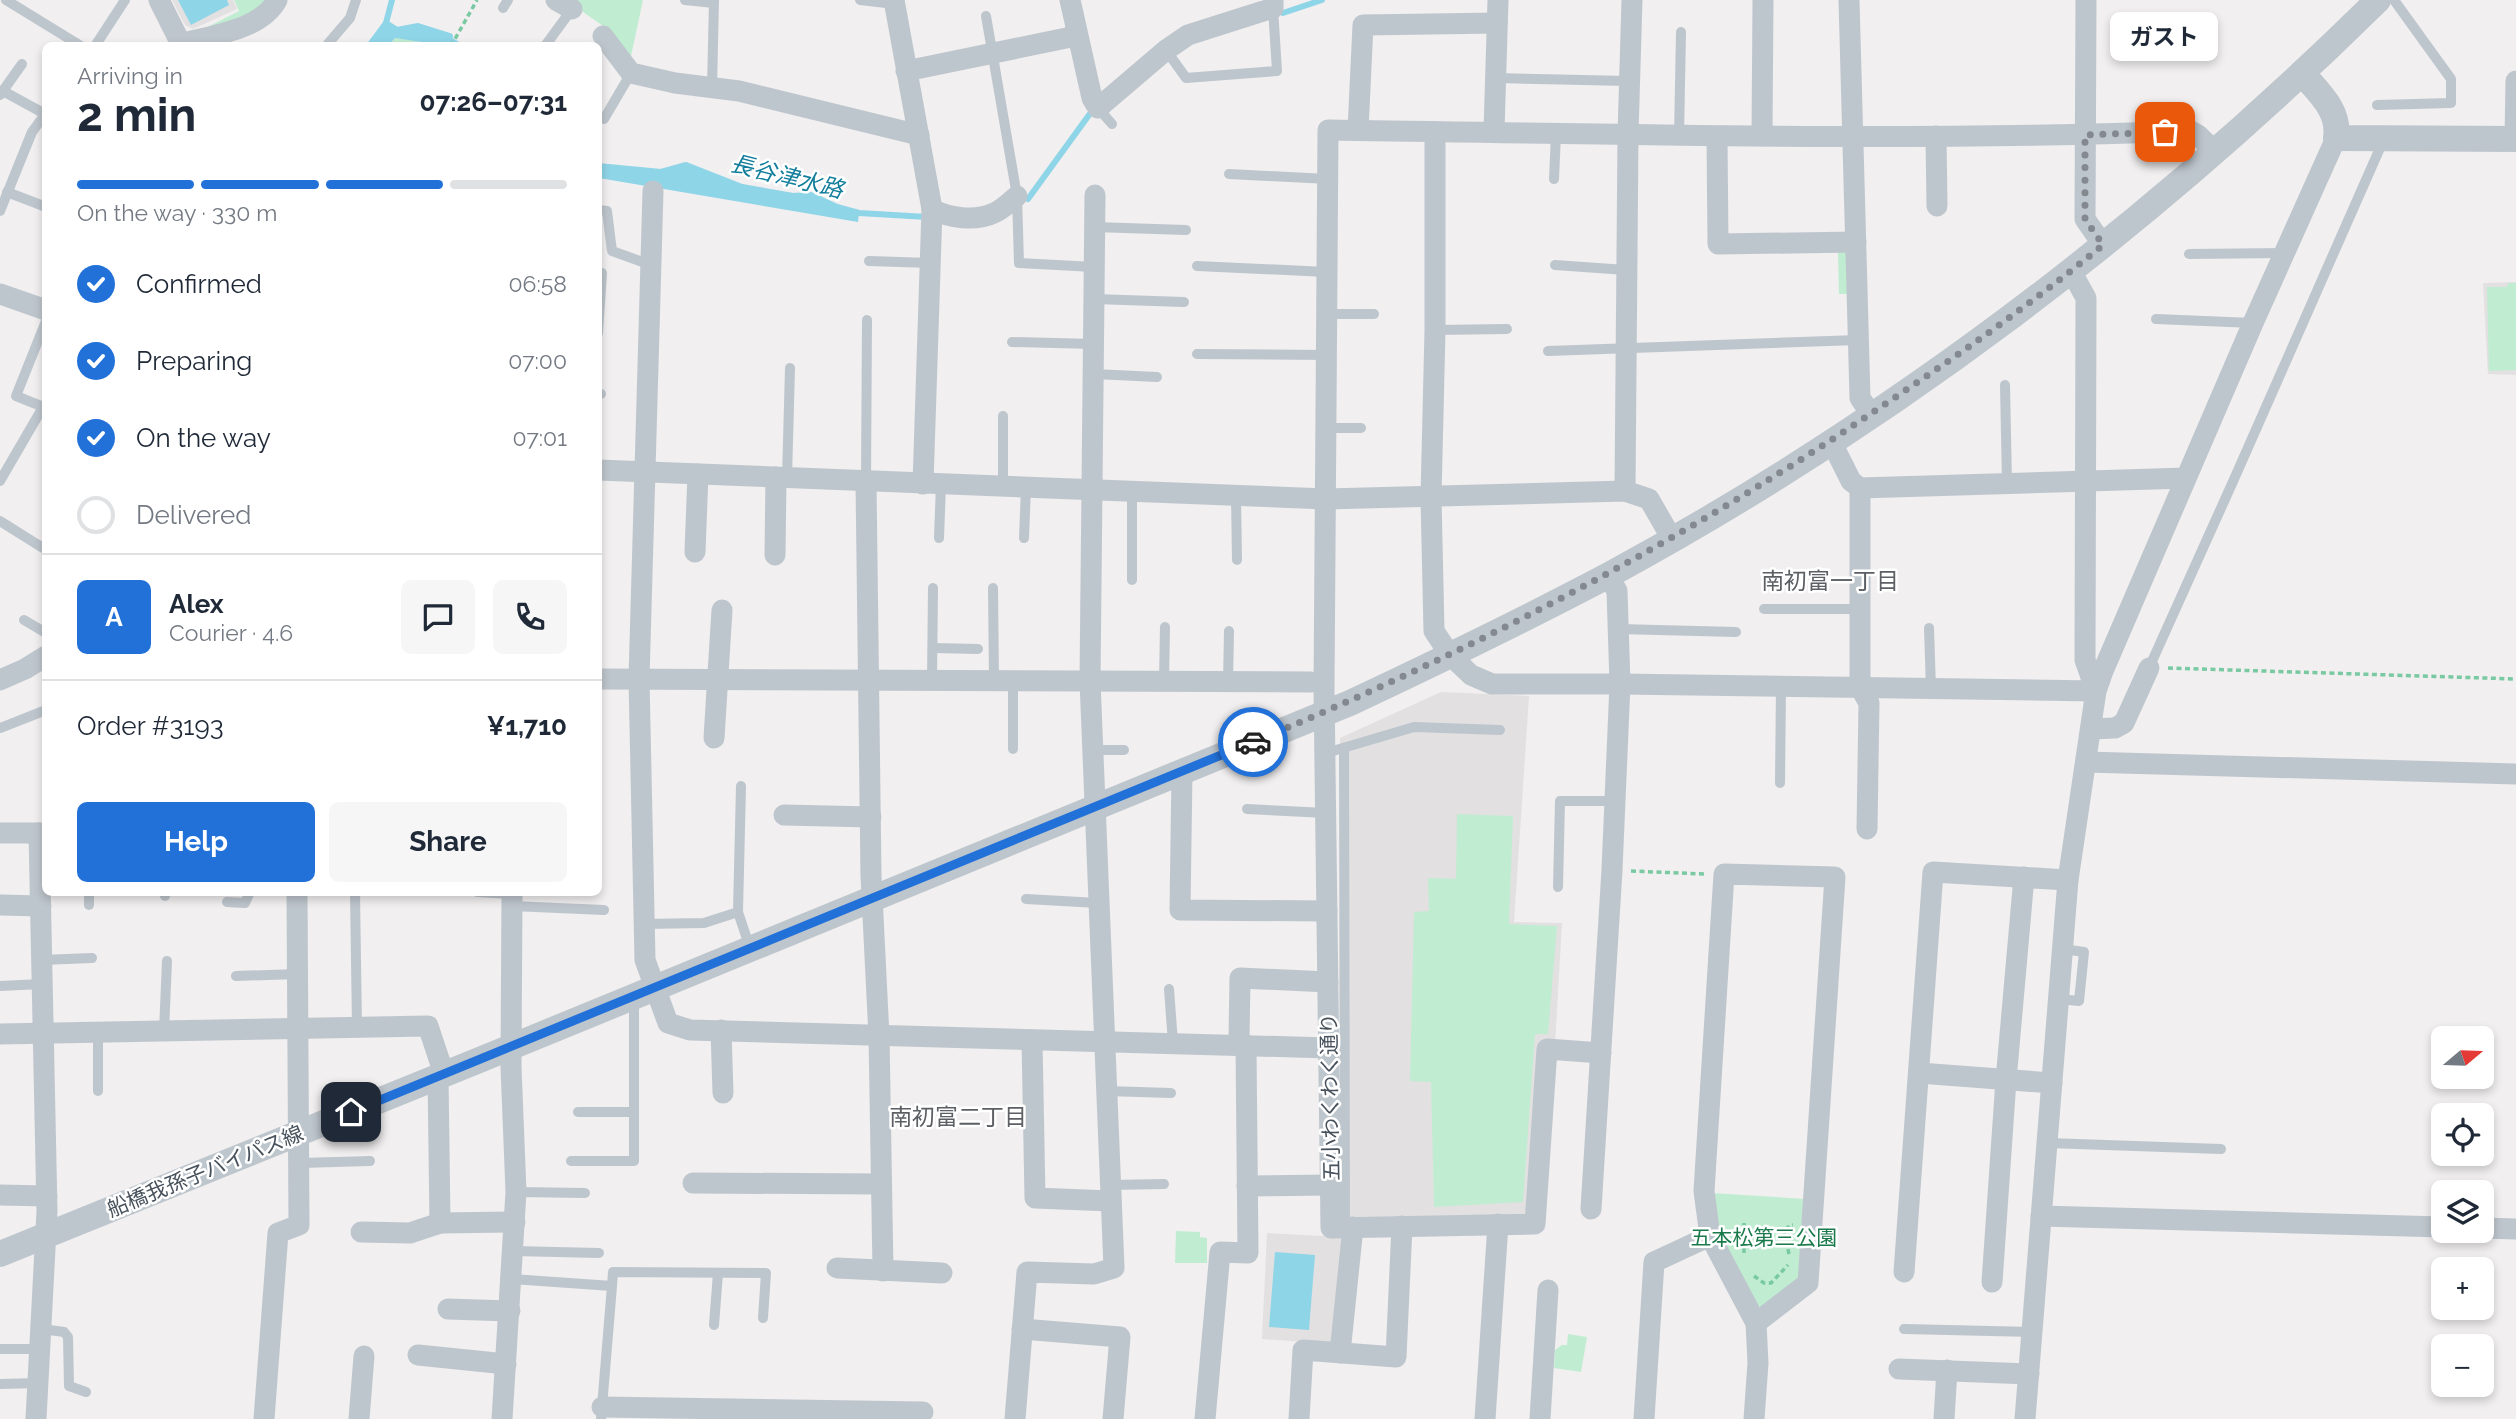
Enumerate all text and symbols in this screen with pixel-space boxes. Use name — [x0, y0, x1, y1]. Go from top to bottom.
callout: ガスト — [2111, 13, 2219, 62]
text: ガスト — [2130, 23, 2199, 50]
text: Arriving in — [77, 62, 183, 89]
text: 07:26–07:31 — [420, 87, 567, 117]
text: 2 min — [77, 88, 196, 142]
pin — [2135, 102, 2195, 162]
icon: bag — [2146, 113, 2184, 151]
water label: 長谷津水路 — [728, 149, 848, 203]
text: On the way · 330 m — [77, 199, 277, 226]
icon: check — [77, 265, 115, 303]
text: Confirmed — [136, 269, 262, 299]
text: 06:58 — [509, 270, 567, 297]
icon: check — [77, 342, 115, 380]
text: Preparing — [136, 346, 252, 376]
text: 07:00 — [508, 347, 567, 374]
icon: check — [77, 419, 115, 457]
text: On the way — [136, 423, 271, 453]
text: 07:01 — [513, 424, 567, 451]
text: Delivered — [136, 500, 251, 530]
district label: 南初富一丁目 — [1761, 567, 1899, 594]
button: chat — [401, 580, 475, 654]
button: phone — [493, 580, 567, 654]
text: Alex — [169, 589, 224, 619]
text: A — [105, 602, 123, 632]
text: Courier · 4.6 — [169, 619, 293, 646]
courier — [1218, 707, 1288, 777]
text: Order #3193 — [77, 711, 224, 741]
text: ¥1,710 — [487, 711, 567, 741]
icon: car — [1234, 723, 1272, 761]
button: Help — [77, 802, 315, 882]
button: Share — [329, 802, 567, 882]
street label: 五小わくわく通り — [1316, 1013, 1344, 1181]
north arrow — [2431, 1026, 2494, 1088]
map controls — [2431, 1026, 2494, 1397]
pin — [321, 1082, 381, 1142]
icon: home — [332, 1093, 370, 1131]
district label: 南初富二丁目 — [889, 1103, 1027, 1130]
button: locate — [2431, 1103, 2494, 1166]
street label: 船橋我孫子バイパス線 — [103, 1120, 307, 1222]
button: layers — [2431, 1180, 2494, 1243]
park label: 五本松第三公園 — [1691, 1225, 1838, 1250]
button: + — [2431, 1257, 2494, 1320]
button: − — [2431, 1334, 2494, 1397]

